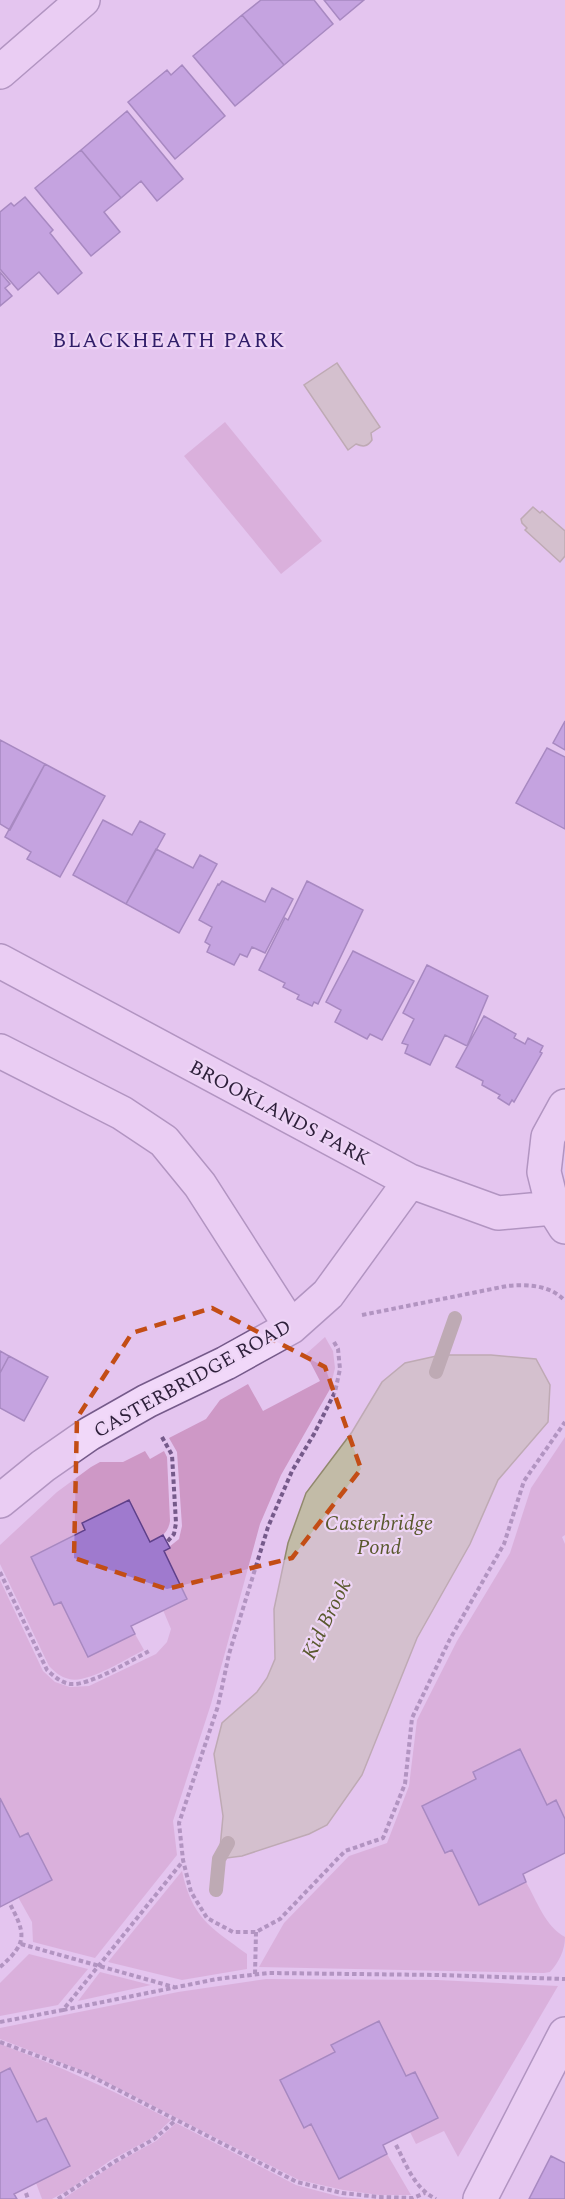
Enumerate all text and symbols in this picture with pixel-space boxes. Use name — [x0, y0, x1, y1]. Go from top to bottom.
district label: BLACKHEATH PARK — [52, 325, 286, 357]
street label: BROOKLANDS PARK — [184, 1052, 376, 1174]
street label: CASTERBRIDGE ROAD — [88, 1312, 297, 1446]
water label: Casterbridge Pond — [325, 1508, 433, 1564]
water label: Kid Brook — [294, 1573, 360, 1665]

